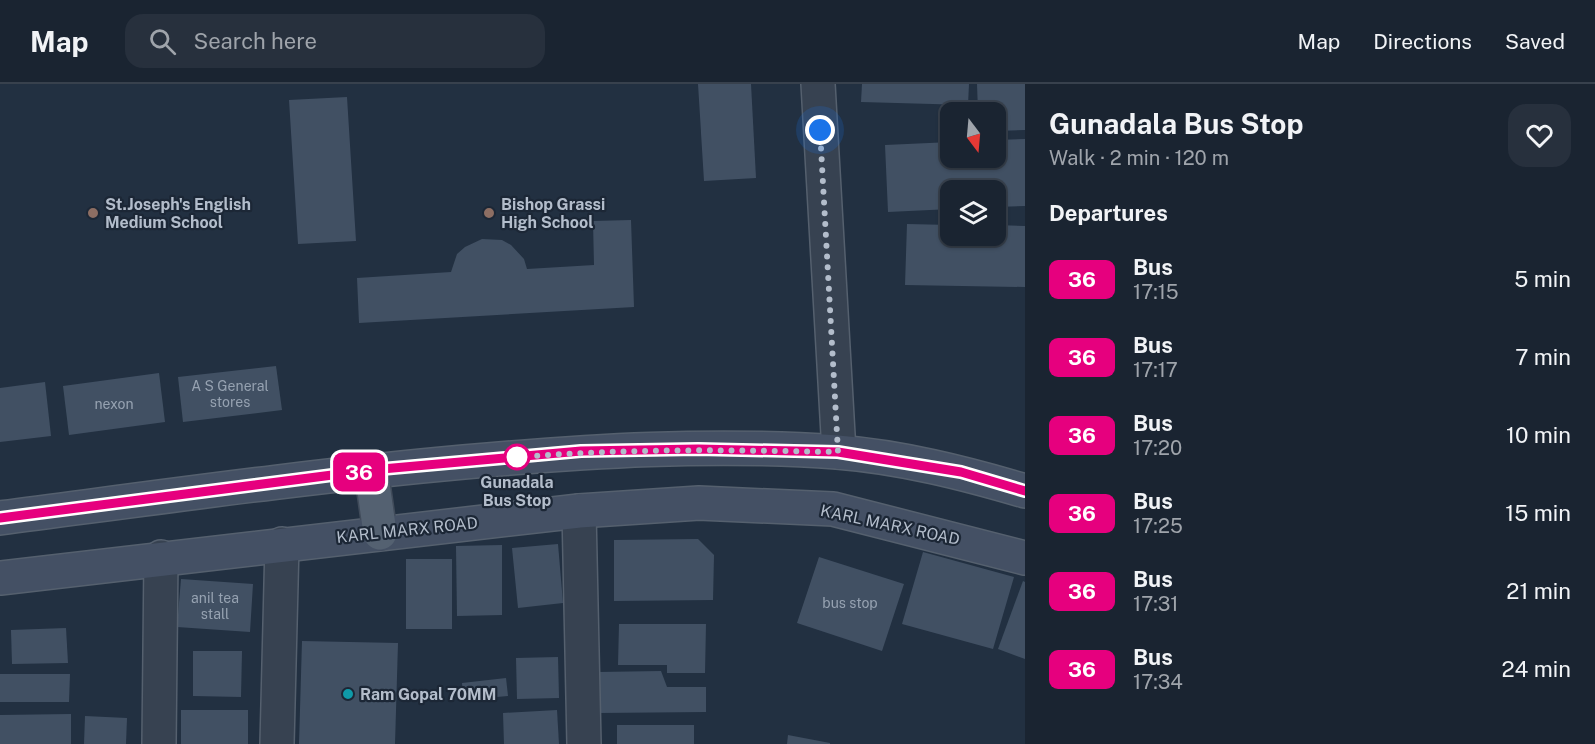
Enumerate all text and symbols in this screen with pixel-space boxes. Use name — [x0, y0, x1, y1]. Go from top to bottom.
search box — [125, 14, 545, 68]
text: Map — [30, 25, 89, 58]
icon: search — [146, 25, 179, 58]
text: Search here — [194, 28, 317, 54]
text: Map — [1298, 29, 1340, 54]
text: Directions — [1373, 29, 1472, 54]
text: Saved — [1505, 29, 1565, 54]
north arrow — [940, 102, 1006, 168]
map controls — [940, 102, 1006, 246]
button: heart — [1508, 104, 1571, 167]
text: Gunadala Bus Stop — [1049, 107, 1303, 140]
your location — [805, 115, 835, 145]
text: Walk · 2 min · 120 m — [1049, 146, 1229, 170]
button: layers — [940, 180, 1006, 246]
place label: St.Joseph's English Medium School — [105, 195, 251, 232]
place label: Bishop Grassi High School — [501, 195, 605, 232]
text: Departures — [1049, 200, 1168, 226]
marker: St.Joseph's English Medium School — [86, 206, 100, 220]
marker: Bishop Grassi High School — [482, 206, 496, 220]
text: Bus — [1133, 254, 1173, 280]
text: 5 min — [1514, 266, 1571, 292]
text: 36 — [1068, 267, 1096, 292]
text: 17:15 — [1133, 280, 1179, 304]
text: Bus — [1133, 332, 1173, 358]
text: 7 min — [1515, 344, 1571, 370]
text: 36 — [1068, 345, 1096, 370]
text: 17:17 — [1133, 358, 1178, 382]
house number: A S General stores — [191, 378, 269, 410]
house number: nexon — [94, 396, 134, 412]
text: Bus — [1133, 410, 1173, 436]
text: 10 min — [1506, 422, 1571, 448]
text: 36 — [1068, 423, 1096, 448]
text: 17:20 — [1133, 436, 1182, 460]
marker: Gunadala Bus Stop — [504, 444, 530, 470]
line badge: 36 — [332, 452, 386, 492]
text: 36 — [345, 460, 373, 485]
place label: Gunadala Bus Stop — [480, 473, 554, 510]
text: Bus — [1133, 488, 1173, 514]
text: 15 min — [1505, 500, 1571, 526]
street label: KARL MARX ROAD — [819, 501, 961, 549]
text: 36 — [1068, 501, 1096, 526]
street label: KARL MARX ROAD — [335, 513, 479, 547]
text: 17:25 — [1133, 514, 1183, 538]
text: Bus — [1133, 566, 1173, 592]
text: 21 min — [1506, 578, 1571, 604]
text: 36 — [1068, 579, 1096, 604]
house number: anil tea stall — [191, 590, 239, 622]
text: 17:31 — [1133, 592, 1178, 616]
house number: bus stop — [822, 595, 878, 611]
text: Bus — [1133, 644, 1173, 670]
text: 24 min — [1501, 656, 1571, 682]
text: 36 — [1068, 657, 1096, 682]
text: 17:34 — [1133, 670, 1183, 694]
place label: Ram Gopal 70MM — [360, 685, 496, 704]
marker: Ram Gopal 70MM — [341, 687, 355, 701]

